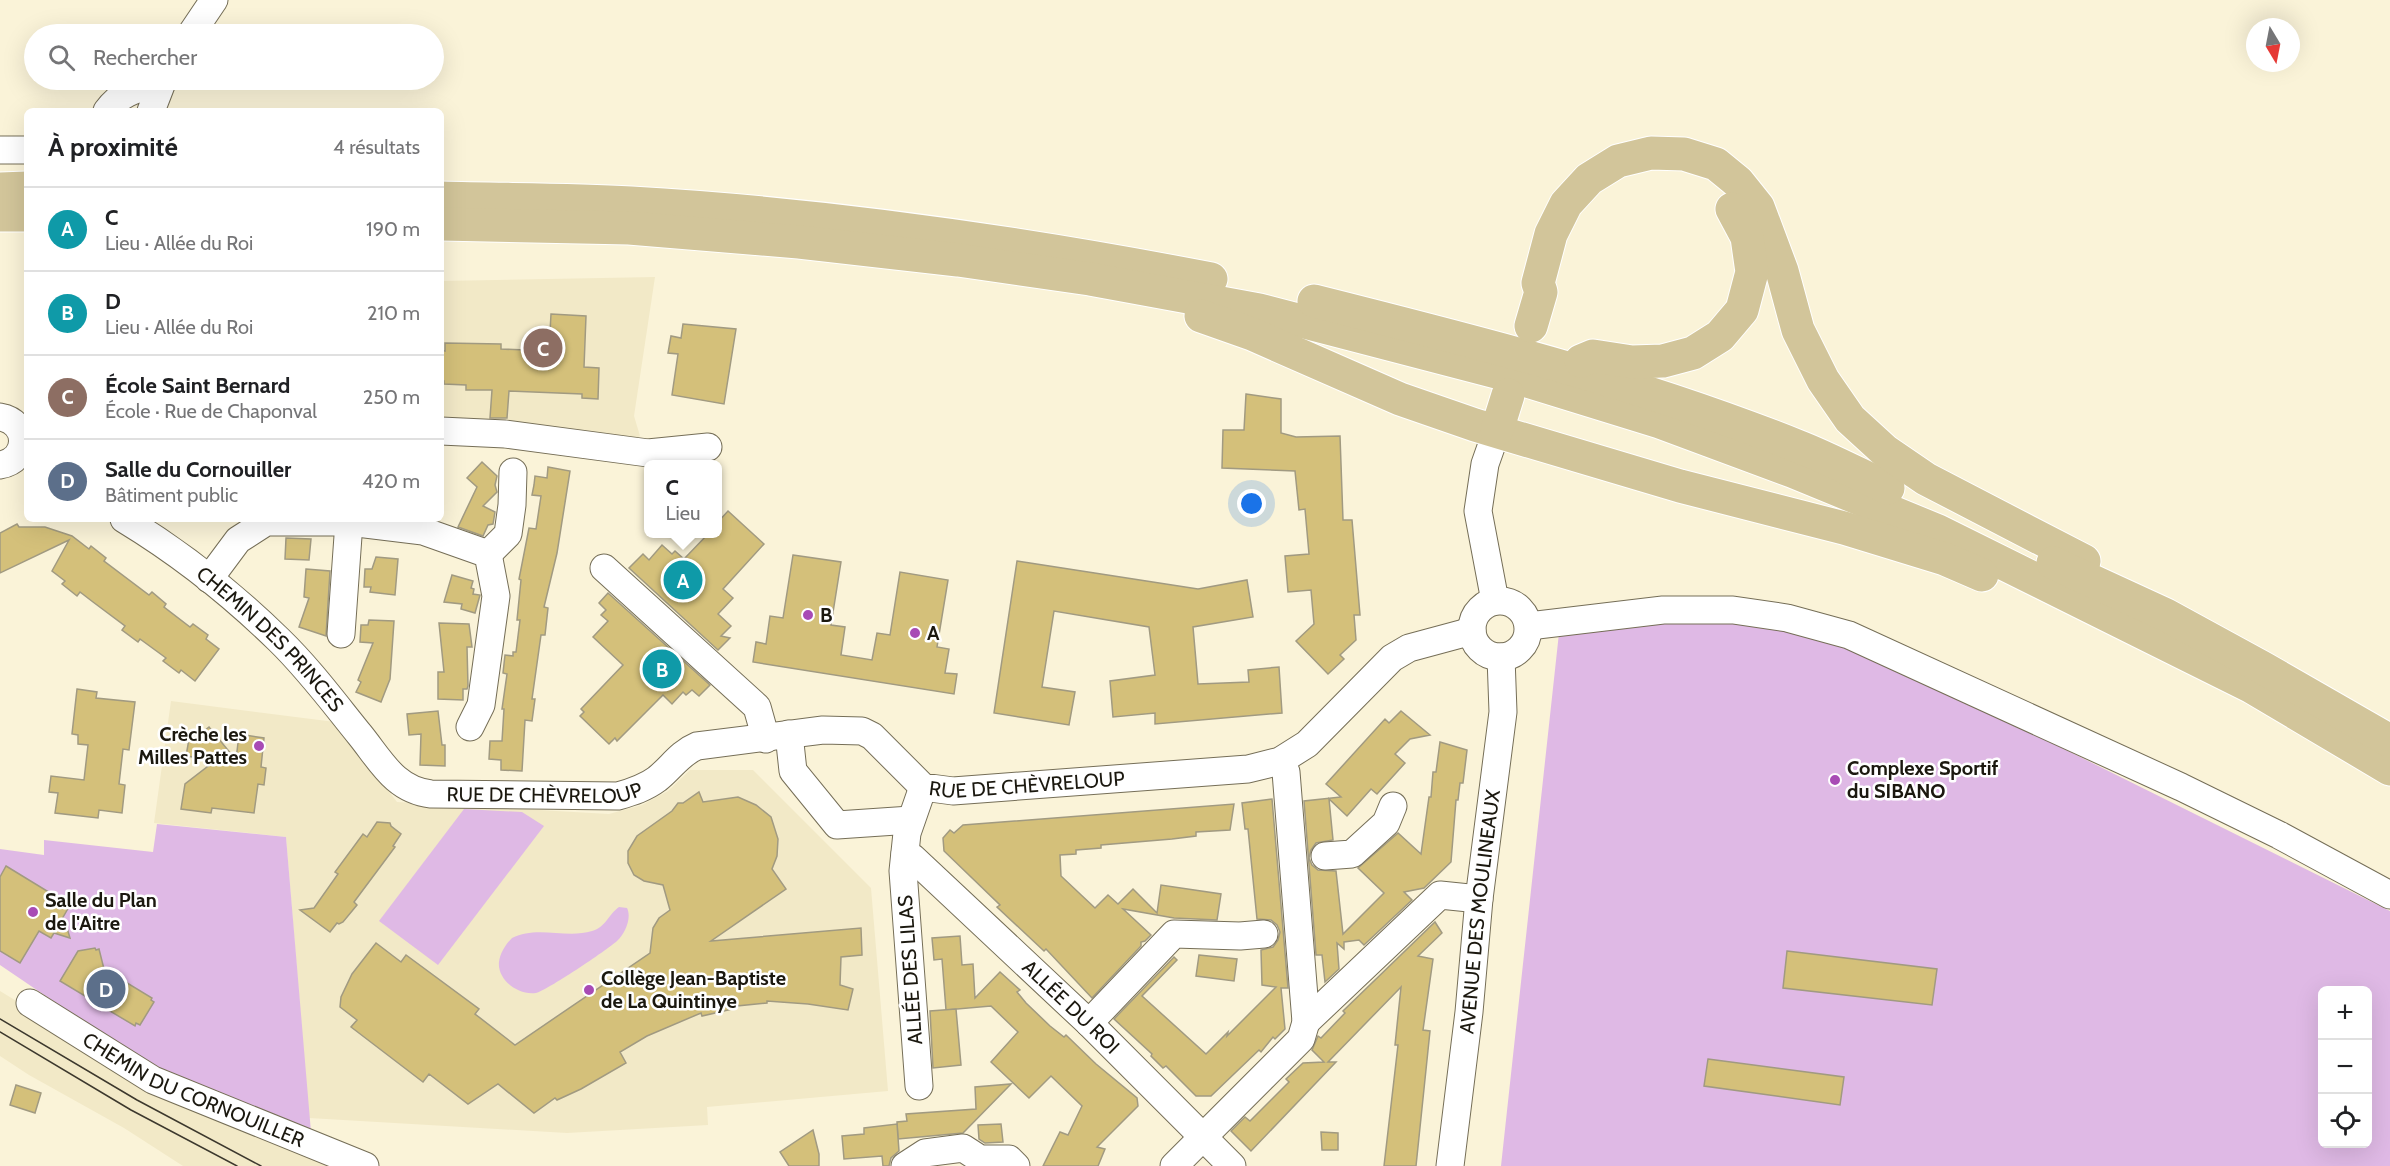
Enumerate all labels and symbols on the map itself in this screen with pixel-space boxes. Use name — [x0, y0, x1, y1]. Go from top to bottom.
north arrow — [2246, 18, 2300, 72]
pin: C — [524, 326, 562, 370]
your location — [1237, 489, 1266, 518]
pin: A — [664, 558, 702, 602]
street label: CHEMIN DES PRINCES — [192, 561, 349, 717]
place label: B — [820, 603, 833, 627]
marker: B — [801, 608, 815, 622]
place label: A — [927, 621, 940, 645]
marker: A — [908, 626, 922, 640]
pin: B — [642, 646, 682, 692]
place label: Crèche les Milles Pattes — [138, 722, 247, 769]
marker: Crèche les Milles Pattes — [252, 739, 266, 753]
place label: Complexe Sportif du SIBANO — [1847, 756, 1998, 803]
street label: RUE DE CHÈVRELOUP — [928, 766, 1126, 803]
marker: Complexe Sportif du SIBANO — [1828, 773, 1842, 787]
street label: RUE DE CHÈVRELOUP — [446, 777, 646, 808]
street label: AVENUE DES MOULINEAUX — [1454, 788, 1505, 1035]
place label: Salle du Plan de l'Aitre — [45, 888, 157, 935]
street label: ALLÉE DES LILAS — [893, 894, 927, 1046]
marker: Salle du Plan de l'Aitre — [26, 905, 40, 919]
street label: ALLÉE DU ROI — [1017, 955, 1125, 1059]
pin: D — [86, 966, 126, 1012]
place label: Collège Jean-Baptiste de La Quintinye — [601, 966, 786, 1013]
marker: Collège Jean-Baptiste de La Quintinye — [582, 983, 596, 997]
street label: CHEMIN DU CORNOUILLER — [78, 1027, 308, 1152]

